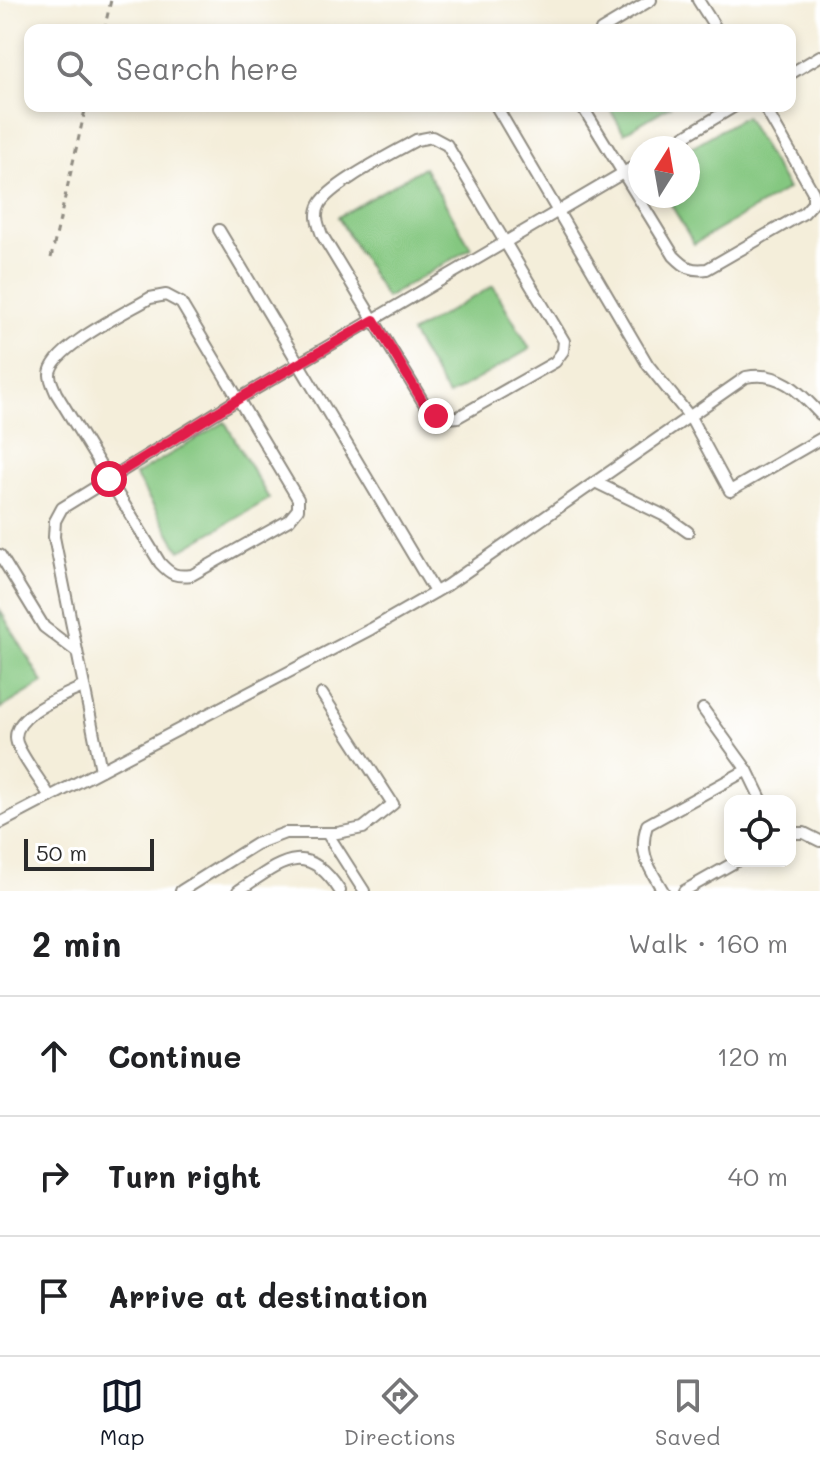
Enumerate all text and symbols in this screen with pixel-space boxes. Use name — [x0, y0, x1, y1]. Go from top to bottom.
search box — [24, 24, 796, 112]
icon: search — [52, 46, 96, 90]
text: Search here — [116, 48, 299, 88]
north arrow — [628, 136, 700, 208]
route end — [418, 398, 454, 434]
route start — [91, 461, 127, 497]
map controls — [724, 795, 796, 867]
button: locate — [724, 795, 796, 867]
scale bar — [24, 835, 154, 871]
text: 50 m — [36, 838, 87, 867]
text: 2 min — [32, 921, 121, 966]
text: Walk · 160 m — [628, 926, 788, 960]
icon: ahead — [32, 1034, 76, 1078]
text: Continue — [108, 1036, 241, 1076]
text: 120 m — [717, 1039, 788, 1073]
icon: right — [32, 1154, 76, 1198]
text: Turn right — [108, 1156, 261, 1196]
text: 40 m — [728, 1159, 788, 1193]
icon: arrive — [32, 1274, 76, 1318]
text: Arrive at destination — [108, 1276, 428, 1316]
tab: Map — [100, 1374, 145, 1451]
tab: Directions — [344, 1374, 456, 1451]
tab: Saved — [655, 1374, 720, 1451]

